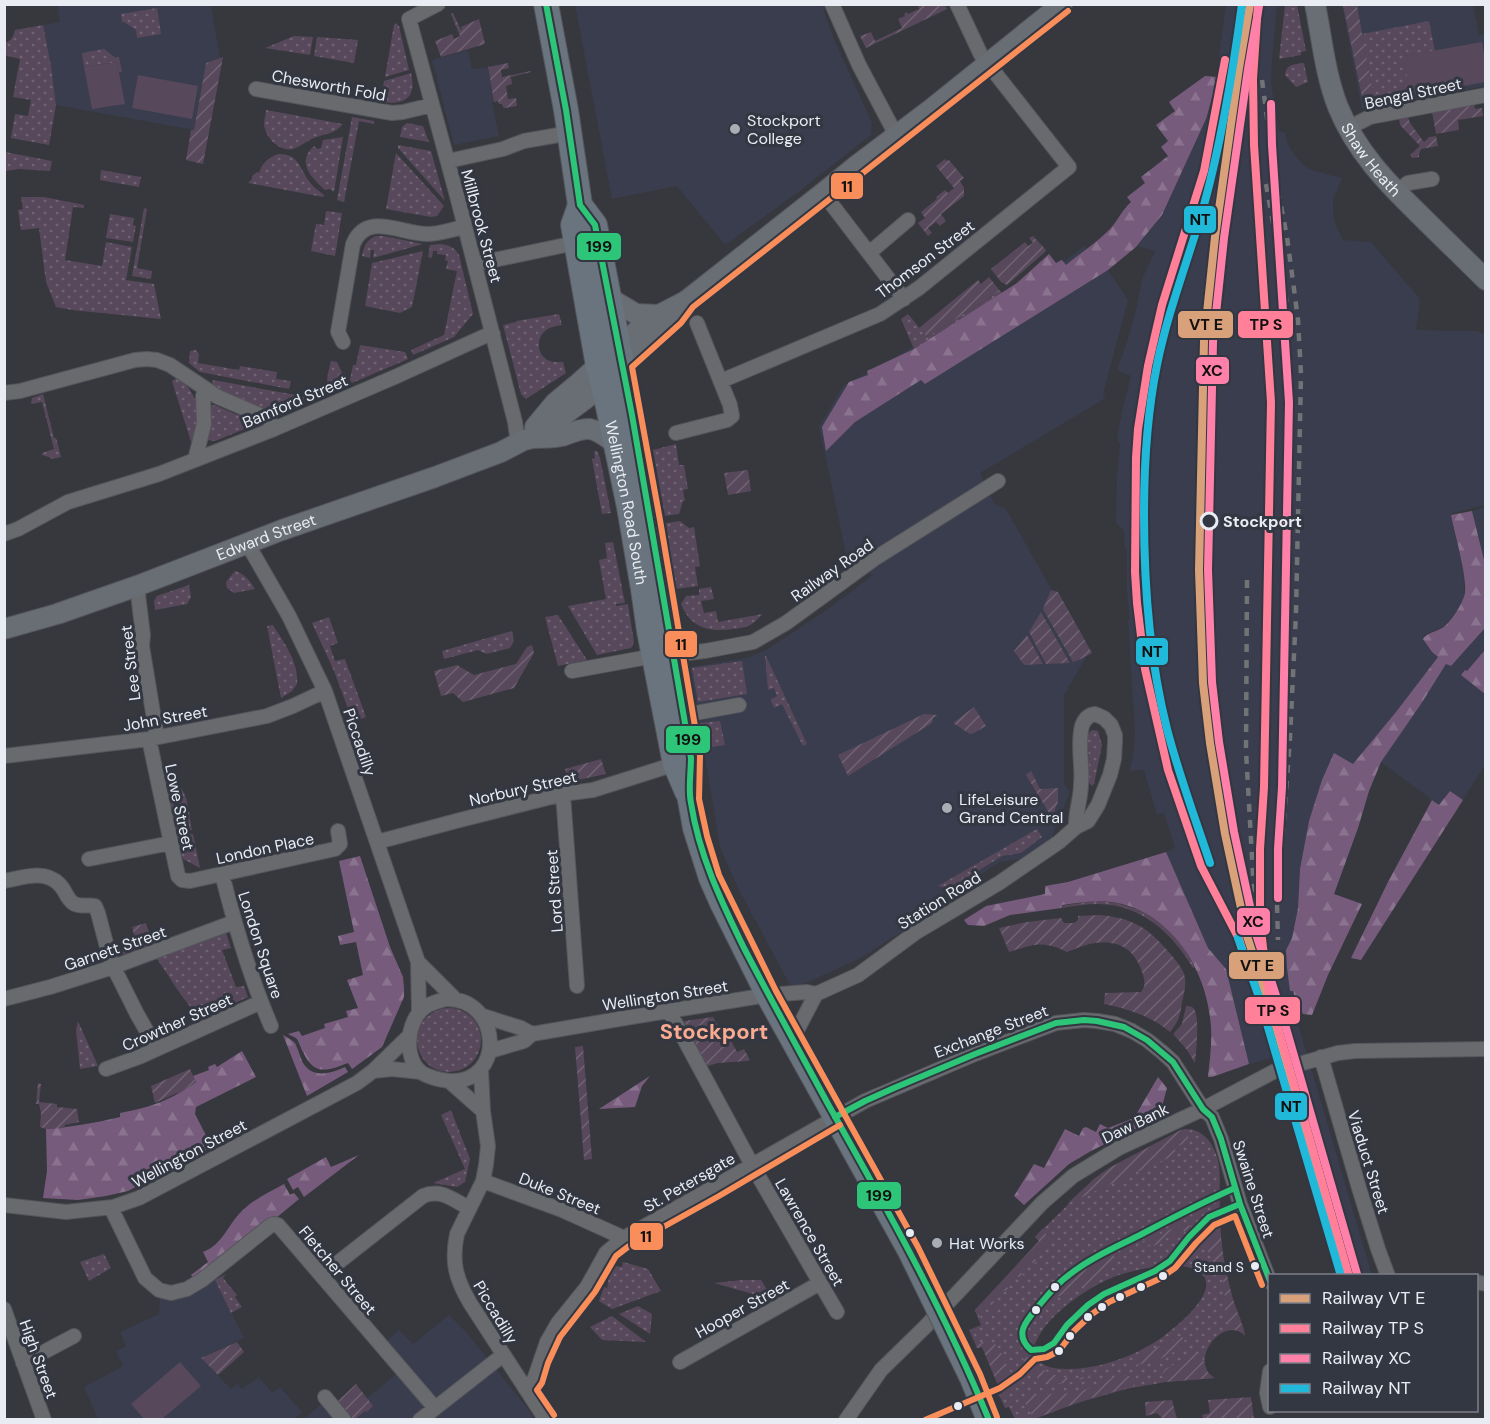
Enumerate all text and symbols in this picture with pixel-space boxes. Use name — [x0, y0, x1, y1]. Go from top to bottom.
street label: Chesworth Fold — [270, 65, 388, 106]
street label: Bengal Street — [1363, 73, 1464, 114]
place label: Stockport College — [747, 110, 821, 149]
street label: Shaw Heath — [1336, 119, 1406, 201]
marker: Stockport College — [728, 122, 742, 136]
street label: Millbrook Street — [456, 167, 507, 285]
line badge: 11 — [830, 172, 864, 200]
text: 11 — [841, 176, 853, 197]
line badge: NT — [1183, 205, 1217, 234]
text: NT — [1189, 209, 1211, 230]
street label: Thomson Street — [872, 215, 979, 303]
line badge: 199 — [576, 232, 622, 261]
text: 199 — [586, 236, 612, 257]
line badge: VT E — [1177, 310, 1234, 339]
line badge: TP S — [1237, 310, 1294, 339]
text: VT E — [1189, 314, 1223, 335]
text: TP S — [1250, 314, 1282, 335]
line badge: XC — [1195, 356, 1230, 385]
text: XC — [1201, 360, 1223, 381]
street label: Bamford Street — [239, 370, 351, 433]
street label: Wellington Road South — [600, 419, 652, 586]
street label: Edward Street — [213, 509, 319, 565]
place label: Stockport — [1223, 511, 1302, 532]
marker: Stockport — [1200, 512, 1218, 530]
street label: Railway Road — [787, 534, 878, 607]
street label: Lee Street — [115, 624, 146, 702]
line badge: 11 — [664, 630, 698, 658]
text: 11 — [675, 634, 687, 655]
line badge: NT — [1135, 637, 1169, 666]
text: NT — [1141, 641, 1163, 662]
street label: John Street — [121, 701, 209, 736]
street label: Piccadilly — [338, 706, 381, 779]
line badge: 199 — [665, 725, 711, 754]
text: 199 — [675, 729, 701, 750]
street label: Lowe Street — [160, 762, 199, 852]
street label: Norbury Street — [467, 766, 579, 811]
place label: LifeLeisure Grand Central — [959, 789, 1063, 828]
marker: LifeLeisure Grand Central — [940, 801, 954, 815]
street label: London Place — [214, 828, 316, 869]
street label: Lord Street — [541, 849, 568, 933]
street label: Station Road — [894, 867, 985, 934]
street label: London Square — [233, 889, 288, 1001]
line badge: XC — [1236, 907, 1271, 936]
text: XC — [1242, 911, 1264, 932]
street label: Garnett Street — [61, 921, 169, 976]
line badge: VT E — [1228, 951, 1285, 980]
text: VT E — [1240, 955, 1274, 976]
street label: Wellington Street — [601, 975, 730, 1016]
street label: Crowther Street — [119, 989, 236, 1056]
line badge: TP S — [1244, 996, 1301, 1025]
street label: Exchange Street — [931, 1000, 1051, 1063]
text: TP S — [1257, 1000, 1289, 1021]
district label: Stockport — [660, 1017, 768, 1046]
line badge: NT — [1274, 1092, 1308, 1121]
text: NT — [1280, 1096, 1302, 1117]
street label: Daw Bank — [1098, 1098, 1172, 1149]
street label: Viaduct Street — [1343, 1108, 1394, 1216]
street label: Wellington Street — [128, 1114, 250, 1193]
street label: Swaine Street — [1228, 1138, 1279, 1241]
street label: St. Petersgate — [640, 1148, 739, 1217]
street label: Duke Street — [516, 1168, 604, 1219]
street label: Lawrence Street — [770, 1175, 849, 1290]
line badge: 199 — [856, 1181, 902, 1210]
text: 199 — [866, 1185, 892, 1206]
street label: Fletcher Street — [294, 1221, 381, 1319]
line badge: 11 — [629, 1222, 664, 1251]
text: 11 — [640, 1226, 652, 1247]
unlabelled marker — [904, 1227, 916, 1239]
place label: Hat Works — [949, 1233, 1025, 1254]
marker: Hat Works — [930, 1236, 944, 1250]
place label: Stand S — [1194, 1258, 1244, 1276]
marker: Stand S — [1249, 1260, 1261, 1272]
unlabelled marker — [1157, 1270, 1169, 1282]
street label: Hooper Street — [691, 1274, 793, 1343]
legend — [1268, 1274, 1478, 1412]
street label: Piccadilly — [469, 1277, 523, 1348]
unlabelled marker — [1049, 1281, 1061, 1293]
unlabelled marker — [1135, 1281, 1147, 1293]
text: Railway VT E — [1322, 1286, 1425, 1310]
unlabelled marker — [1114, 1291, 1126, 1303]
unlabelled marker — [1096, 1301, 1108, 1313]
unlabelled marker — [1030, 1304, 1042, 1316]
unlabelled marker — [1082, 1311, 1094, 1323]
text: Railway TP S — [1322, 1316, 1424, 1340]
street label: High Street — [15, 1317, 62, 1402]
unlabelled marker — [1064, 1330, 1076, 1342]
unlabelled marker — [1053, 1345, 1065, 1357]
text: Railway XC — [1322, 1346, 1411, 1370]
text: Railway NT — [1322, 1376, 1411, 1400]
unlabelled marker — [952, 1400, 964, 1412]

